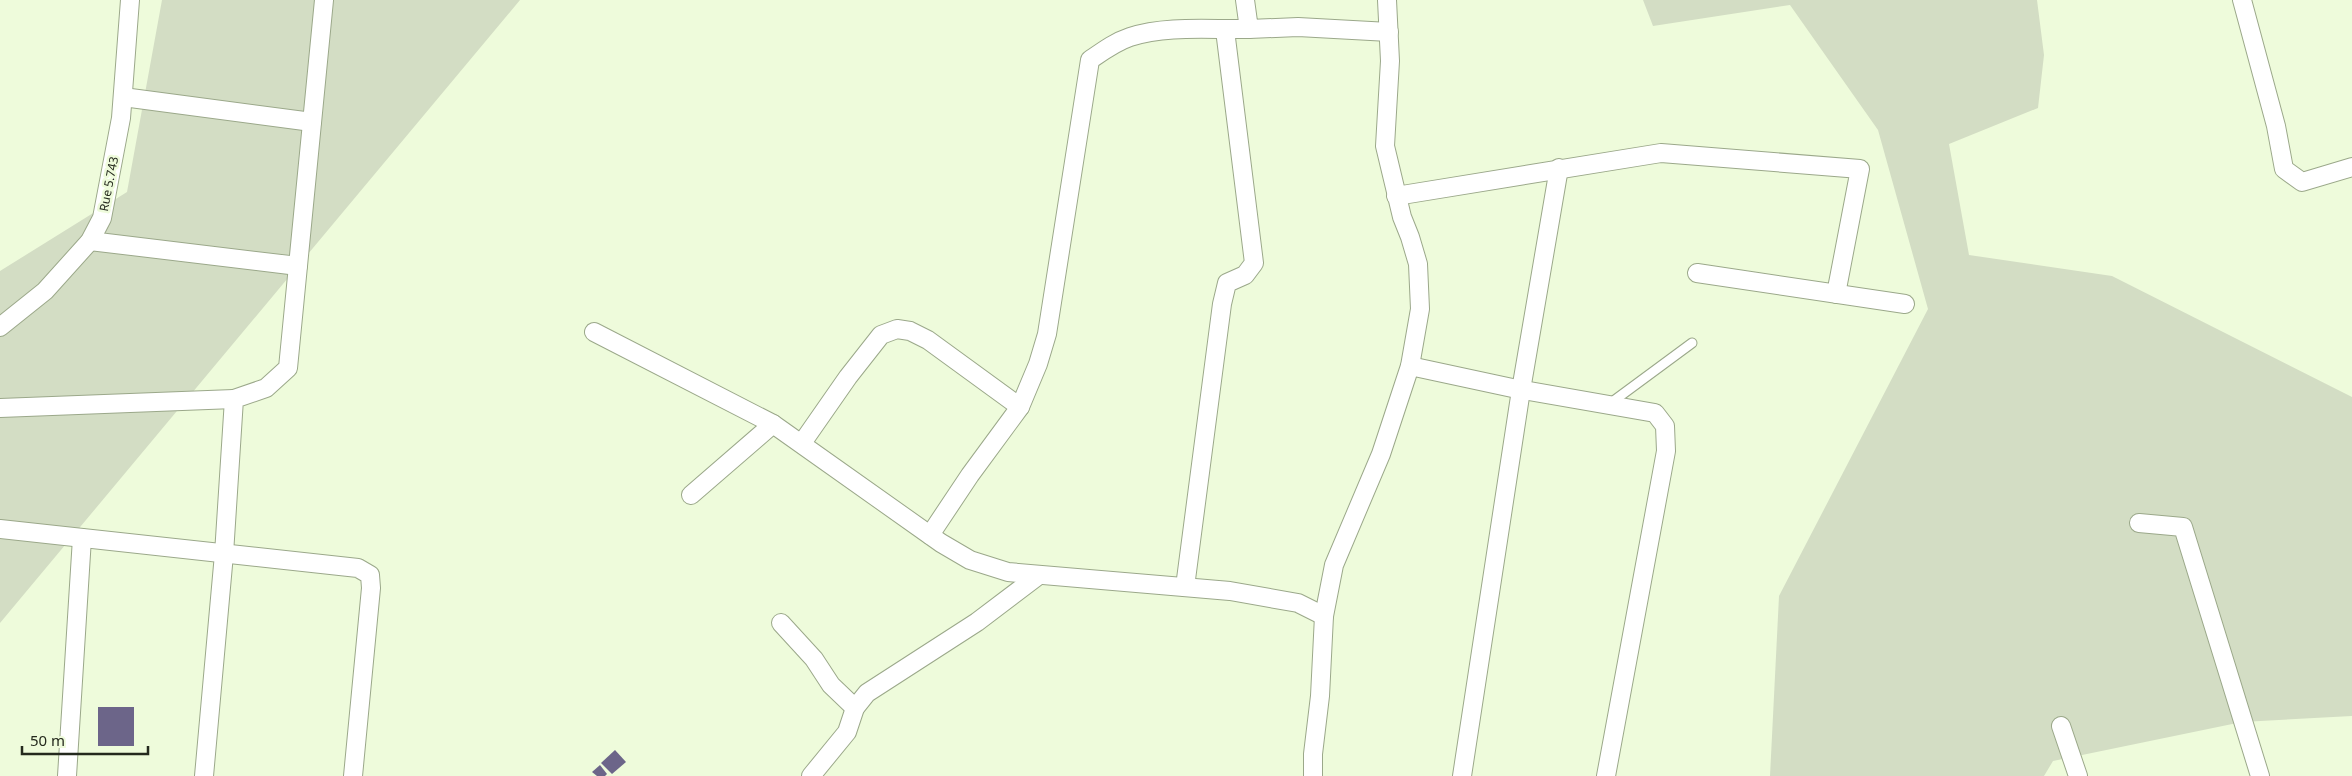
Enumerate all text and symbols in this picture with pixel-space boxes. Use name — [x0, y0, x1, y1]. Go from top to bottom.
street label: Rue 5.743 — [95, 155, 122, 213]
scale bar — [22, 724, 149, 756]
text: 50 m — [30, 730, 65, 750]

